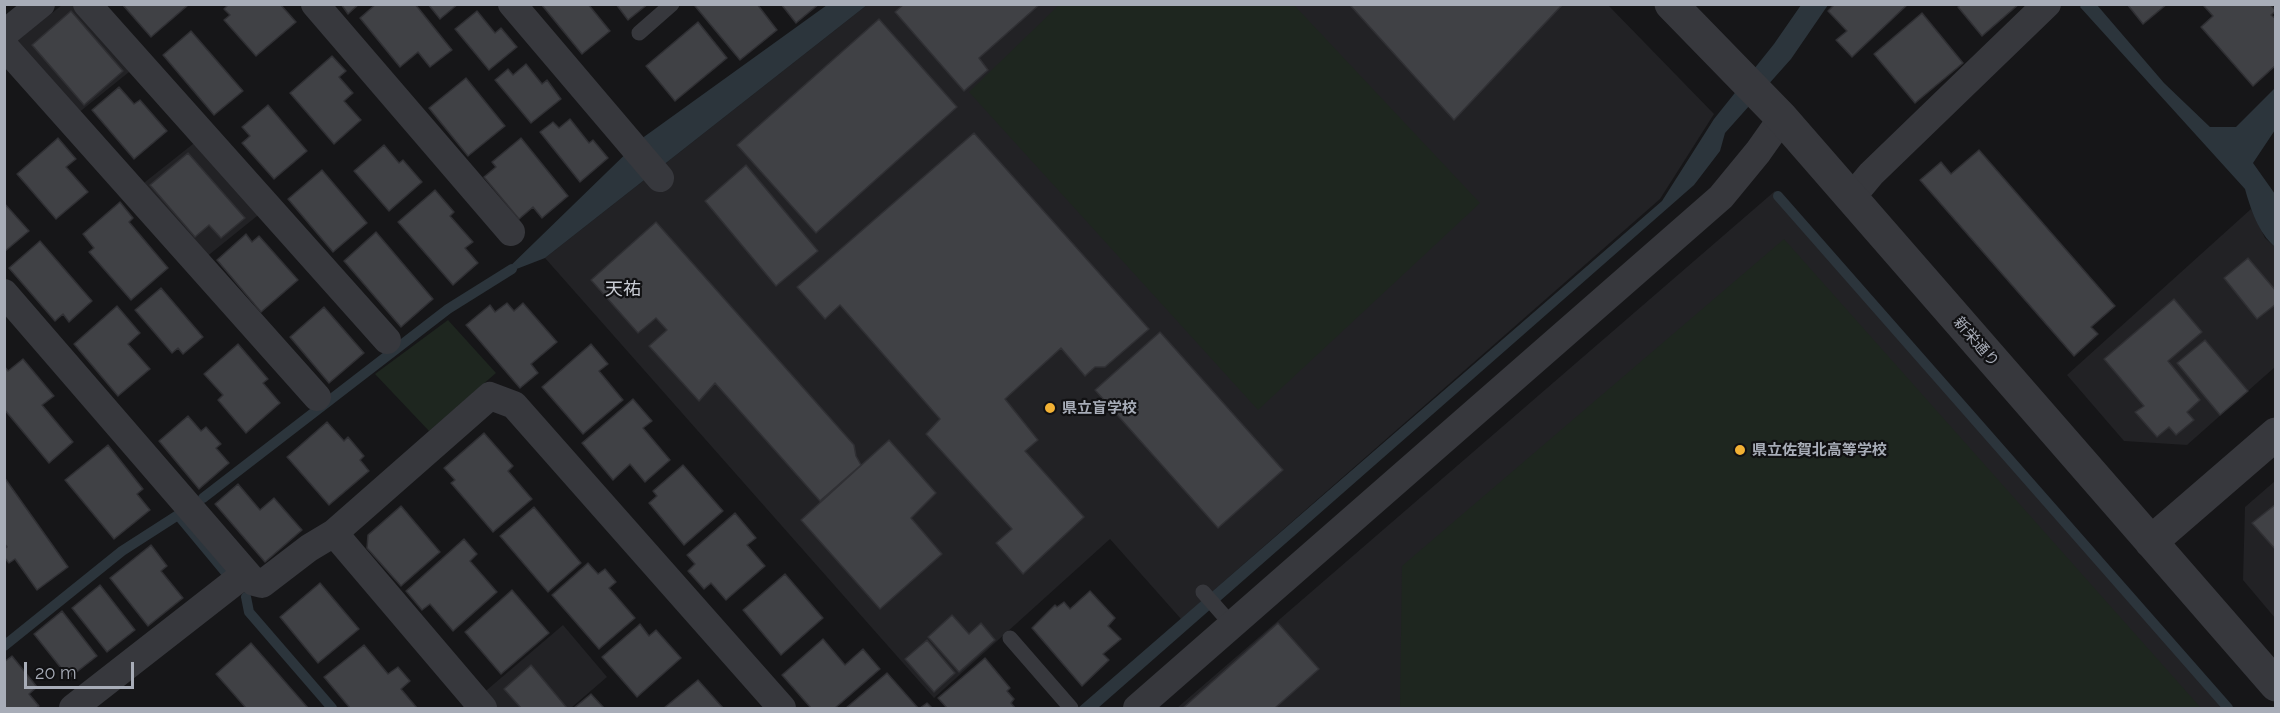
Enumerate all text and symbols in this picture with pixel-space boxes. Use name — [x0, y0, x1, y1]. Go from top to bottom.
district label: 天祐 — [605, 279, 641, 301]
street label: 新栄通り — [1950, 313, 2002, 371]
place label: 県立盲学校 — [1062, 399, 1137, 417]
marker: 県立盲学校 — [1043, 401, 1057, 415]
place label: 県立佐賀北高等学校 — [1752, 441, 1887, 459]
marker: 県立佐賀北高等学校 — [1733, 443, 1747, 457]
scale bar — [27, 650, 136, 688]
text: 20 m — [35, 662, 77, 683]

